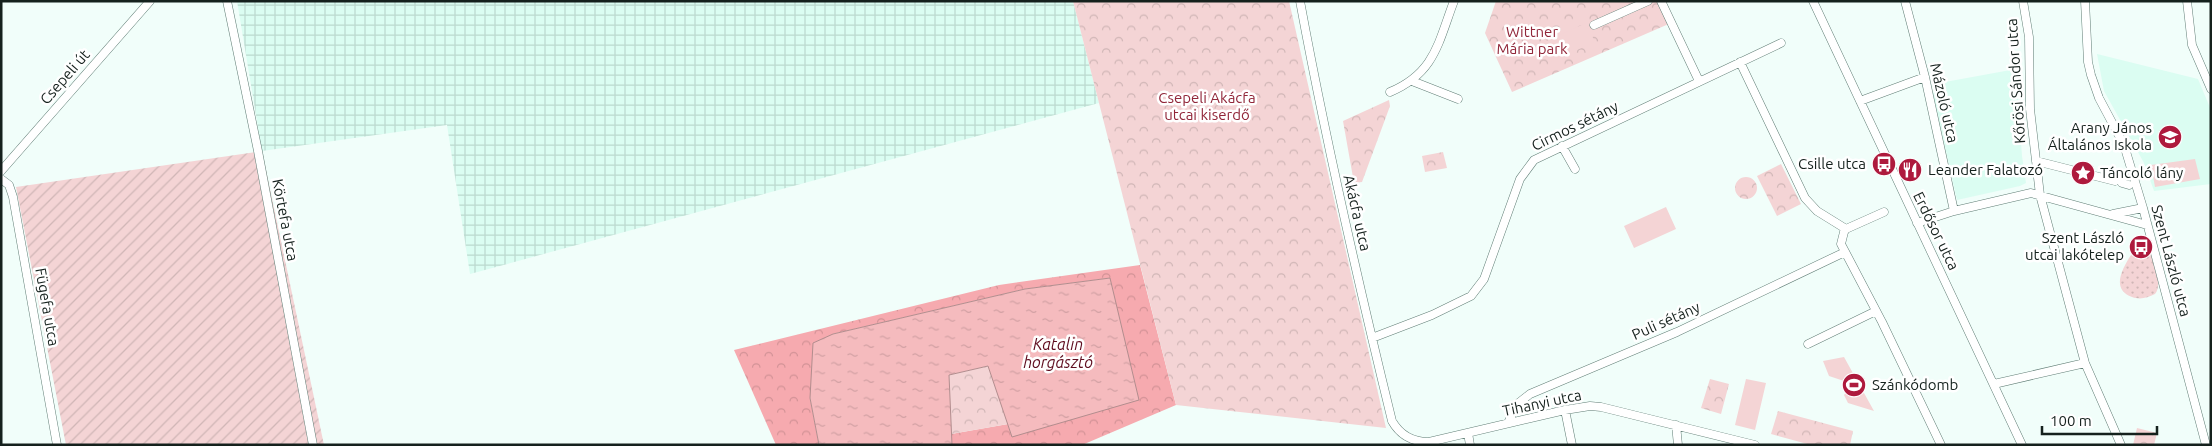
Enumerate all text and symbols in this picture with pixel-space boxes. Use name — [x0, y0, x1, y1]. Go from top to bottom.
street label: Kőrösi Sándor utca — [2003, 18, 2028, 144]
park label: Wittner Mária park — [1497, 23, 1568, 57]
street label: Csepeli út — [36, 46, 93, 107]
street label: Mázoló utca — [1927, 61, 1962, 144]
park label: Csepeli Akácfa utcai kiserdő — [1158, 89, 1256, 123]
street label: Cirmos sétány — [1529, 97, 1621, 154]
place label: Arany János Általános Iskola — [2048, 119, 2152, 153]
school or university icon: Arany János Általános Iskola — [2157, 124, 2183, 150]
bus stop icon: Csille utca — [1871, 151, 1897, 177]
place label: Csille utca — [1798, 155, 1866, 172]
restaurant icon: Leander Falatozó — [1897, 157, 1923, 183]
place icon: Táncoló lány — [2070, 160, 2096, 186]
place label: Leander Falatozó — [1928, 161, 2043, 178]
place label: Táncoló lány — [2100, 164, 2183, 181]
street label: Akácfa utca — [1340, 173, 1375, 253]
street label: Körtefa utca — [269, 177, 302, 262]
street label: Erdősor utca — [1910, 189, 1963, 273]
street label: Szent László utca — [2148, 203, 2195, 319]
place label: Szent László utcai lakótelep — [2025, 229, 2124, 263]
bus stop icon: Szent László utcai lakótelep — [2128, 234, 2154, 260]
street label: Fügefa utca — [32, 267, 63, 347]
street label: Puli sétány — [1629, 298, 1702, 343]
water label: Katalin horgásztó — [1023, 335, 1093, 371]
sports icon: Szánkódomb — [1841, 372, 1867, 398]
place label: Szánkódomb — [1872, 376, 1958, 393]
street label: Tihanyi utca — [1501, 386, 1583, 419]
scale bar — [2042, 404, 2157, 436]
text: 100 m — [2050, 412, 2092, 429]

